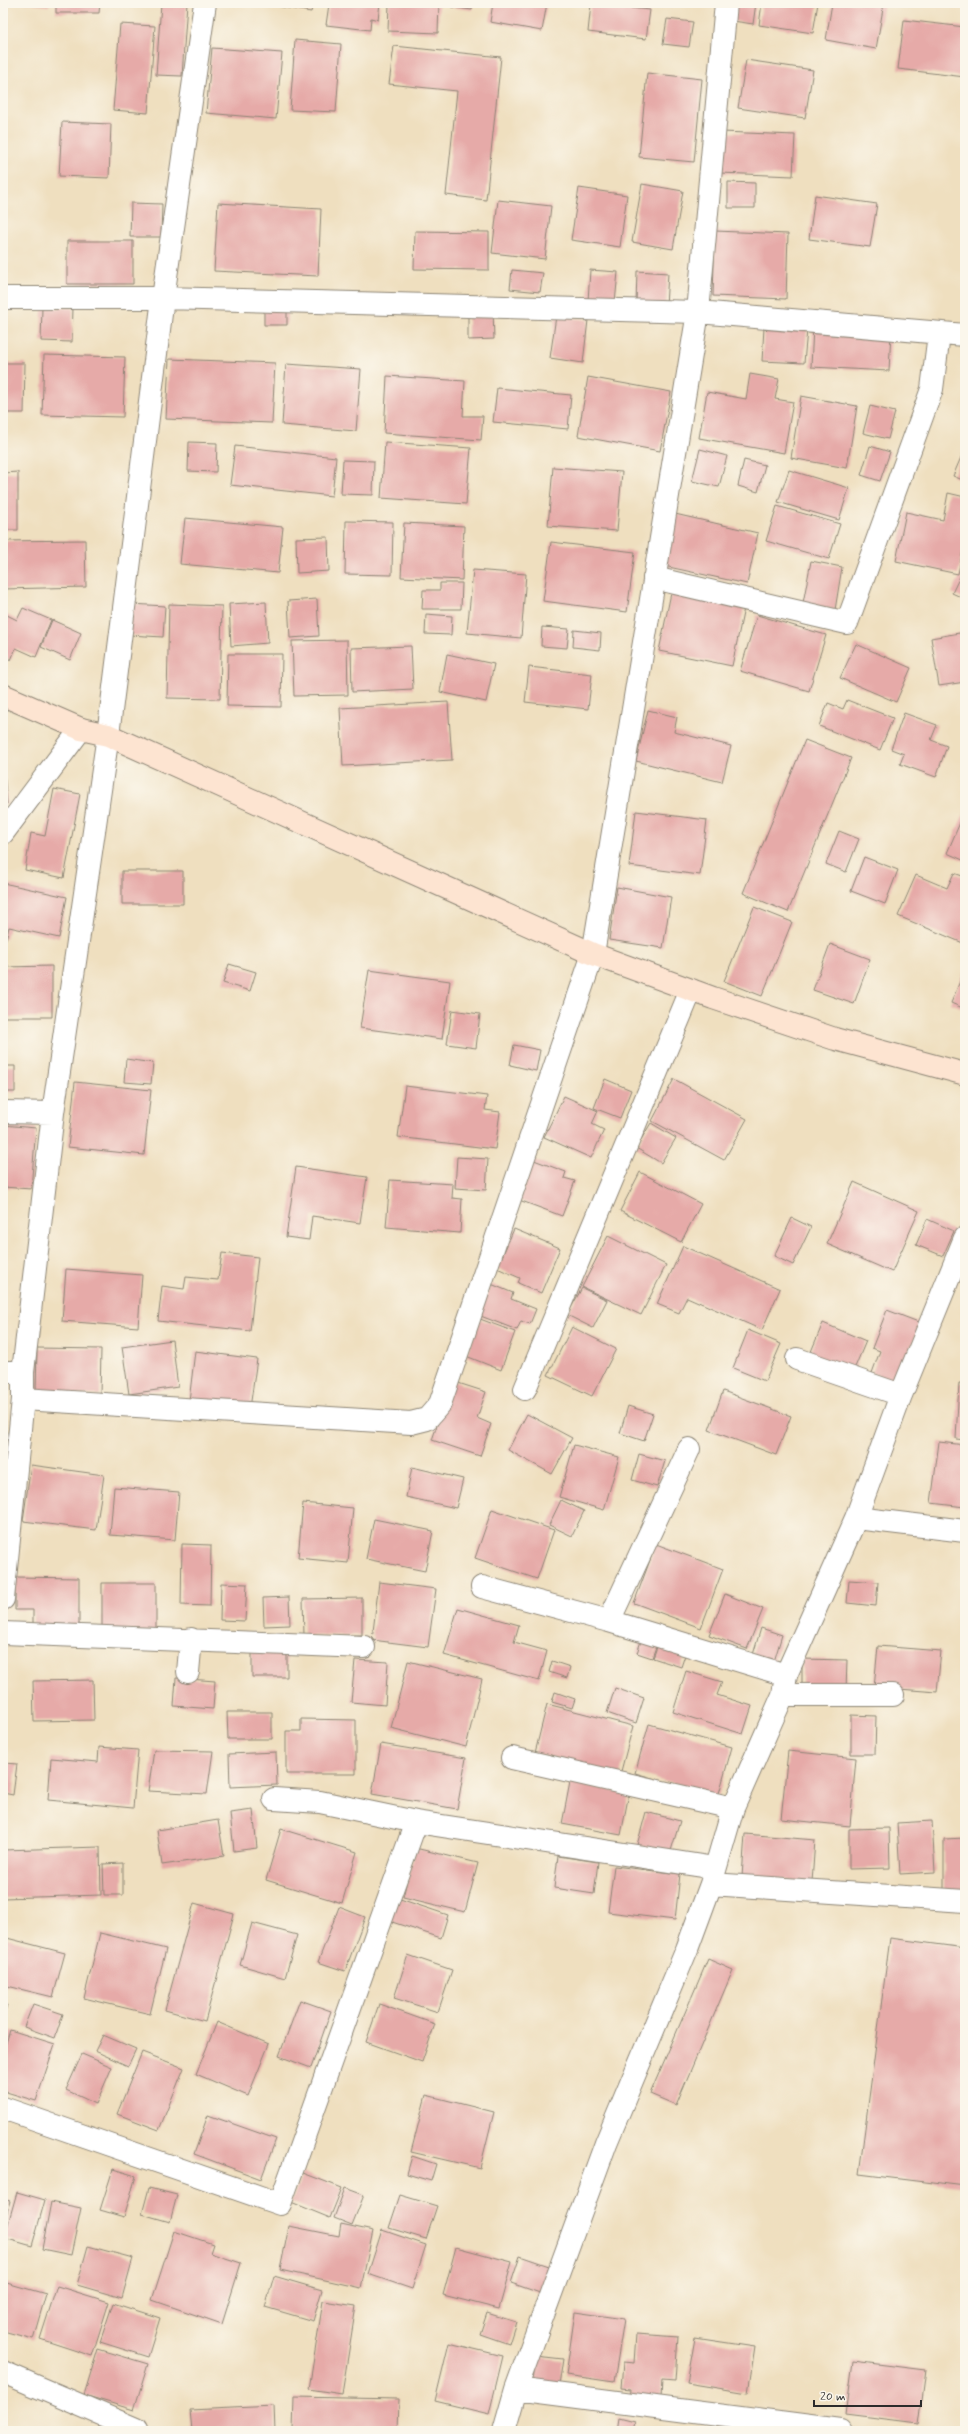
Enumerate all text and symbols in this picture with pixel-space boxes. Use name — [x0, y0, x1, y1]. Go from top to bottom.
scale bar — [814, 2382, 921, 2408]
text: 20 m — [820, 2389, 846, 2405]

